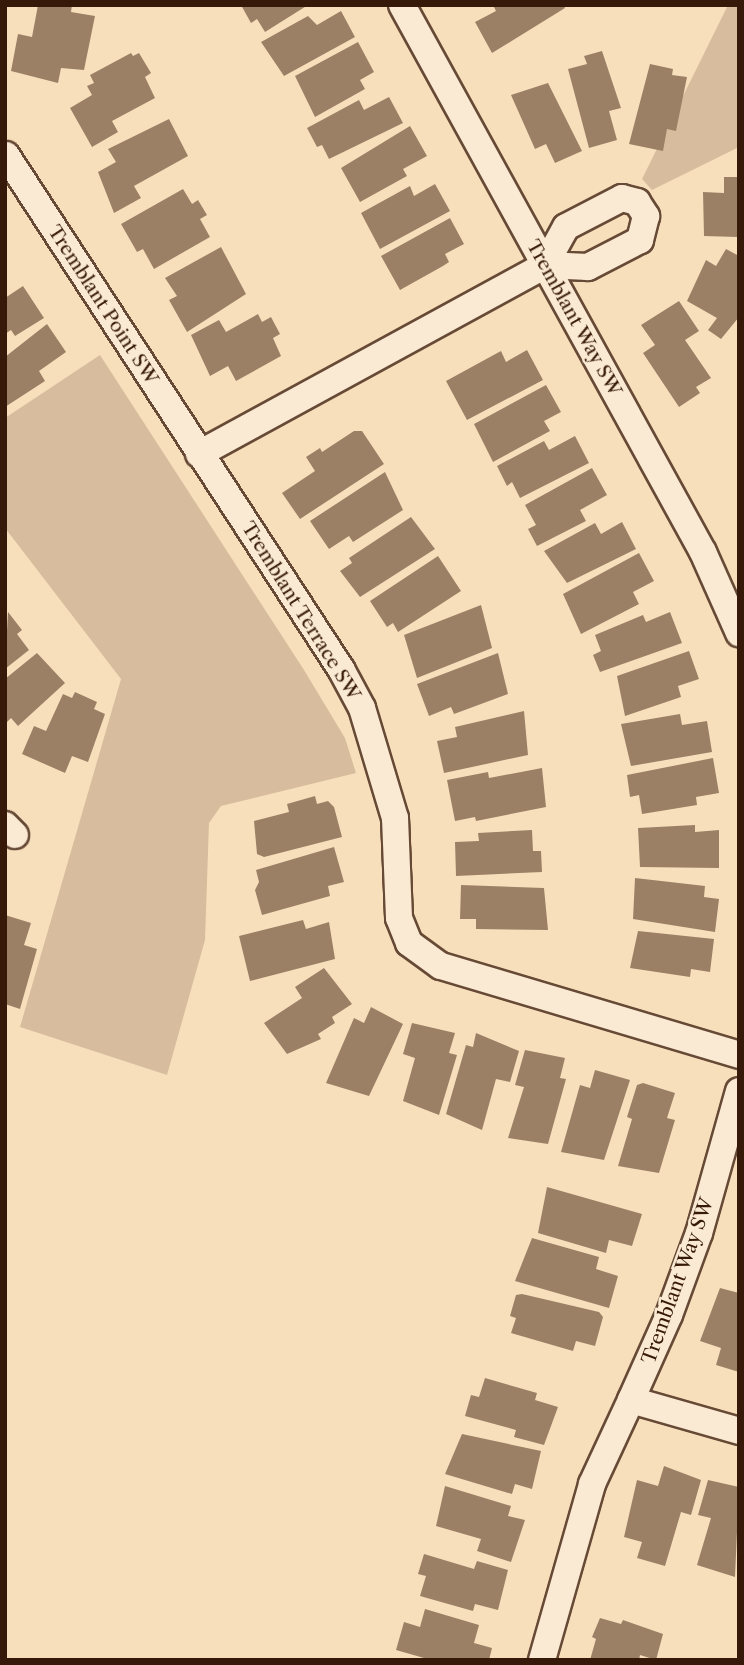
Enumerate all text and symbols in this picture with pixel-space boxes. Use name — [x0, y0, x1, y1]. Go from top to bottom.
street label: Tremblant Point SW — [43, 221, 163, 389]
street label: Tremblant Way SW — [521, 235, 627, 401]
street label: Tremblant Terrace SW — [237, 517, 365, 705]
street label: Tremblant Way SW — [637, 1194, 719, 1368]

